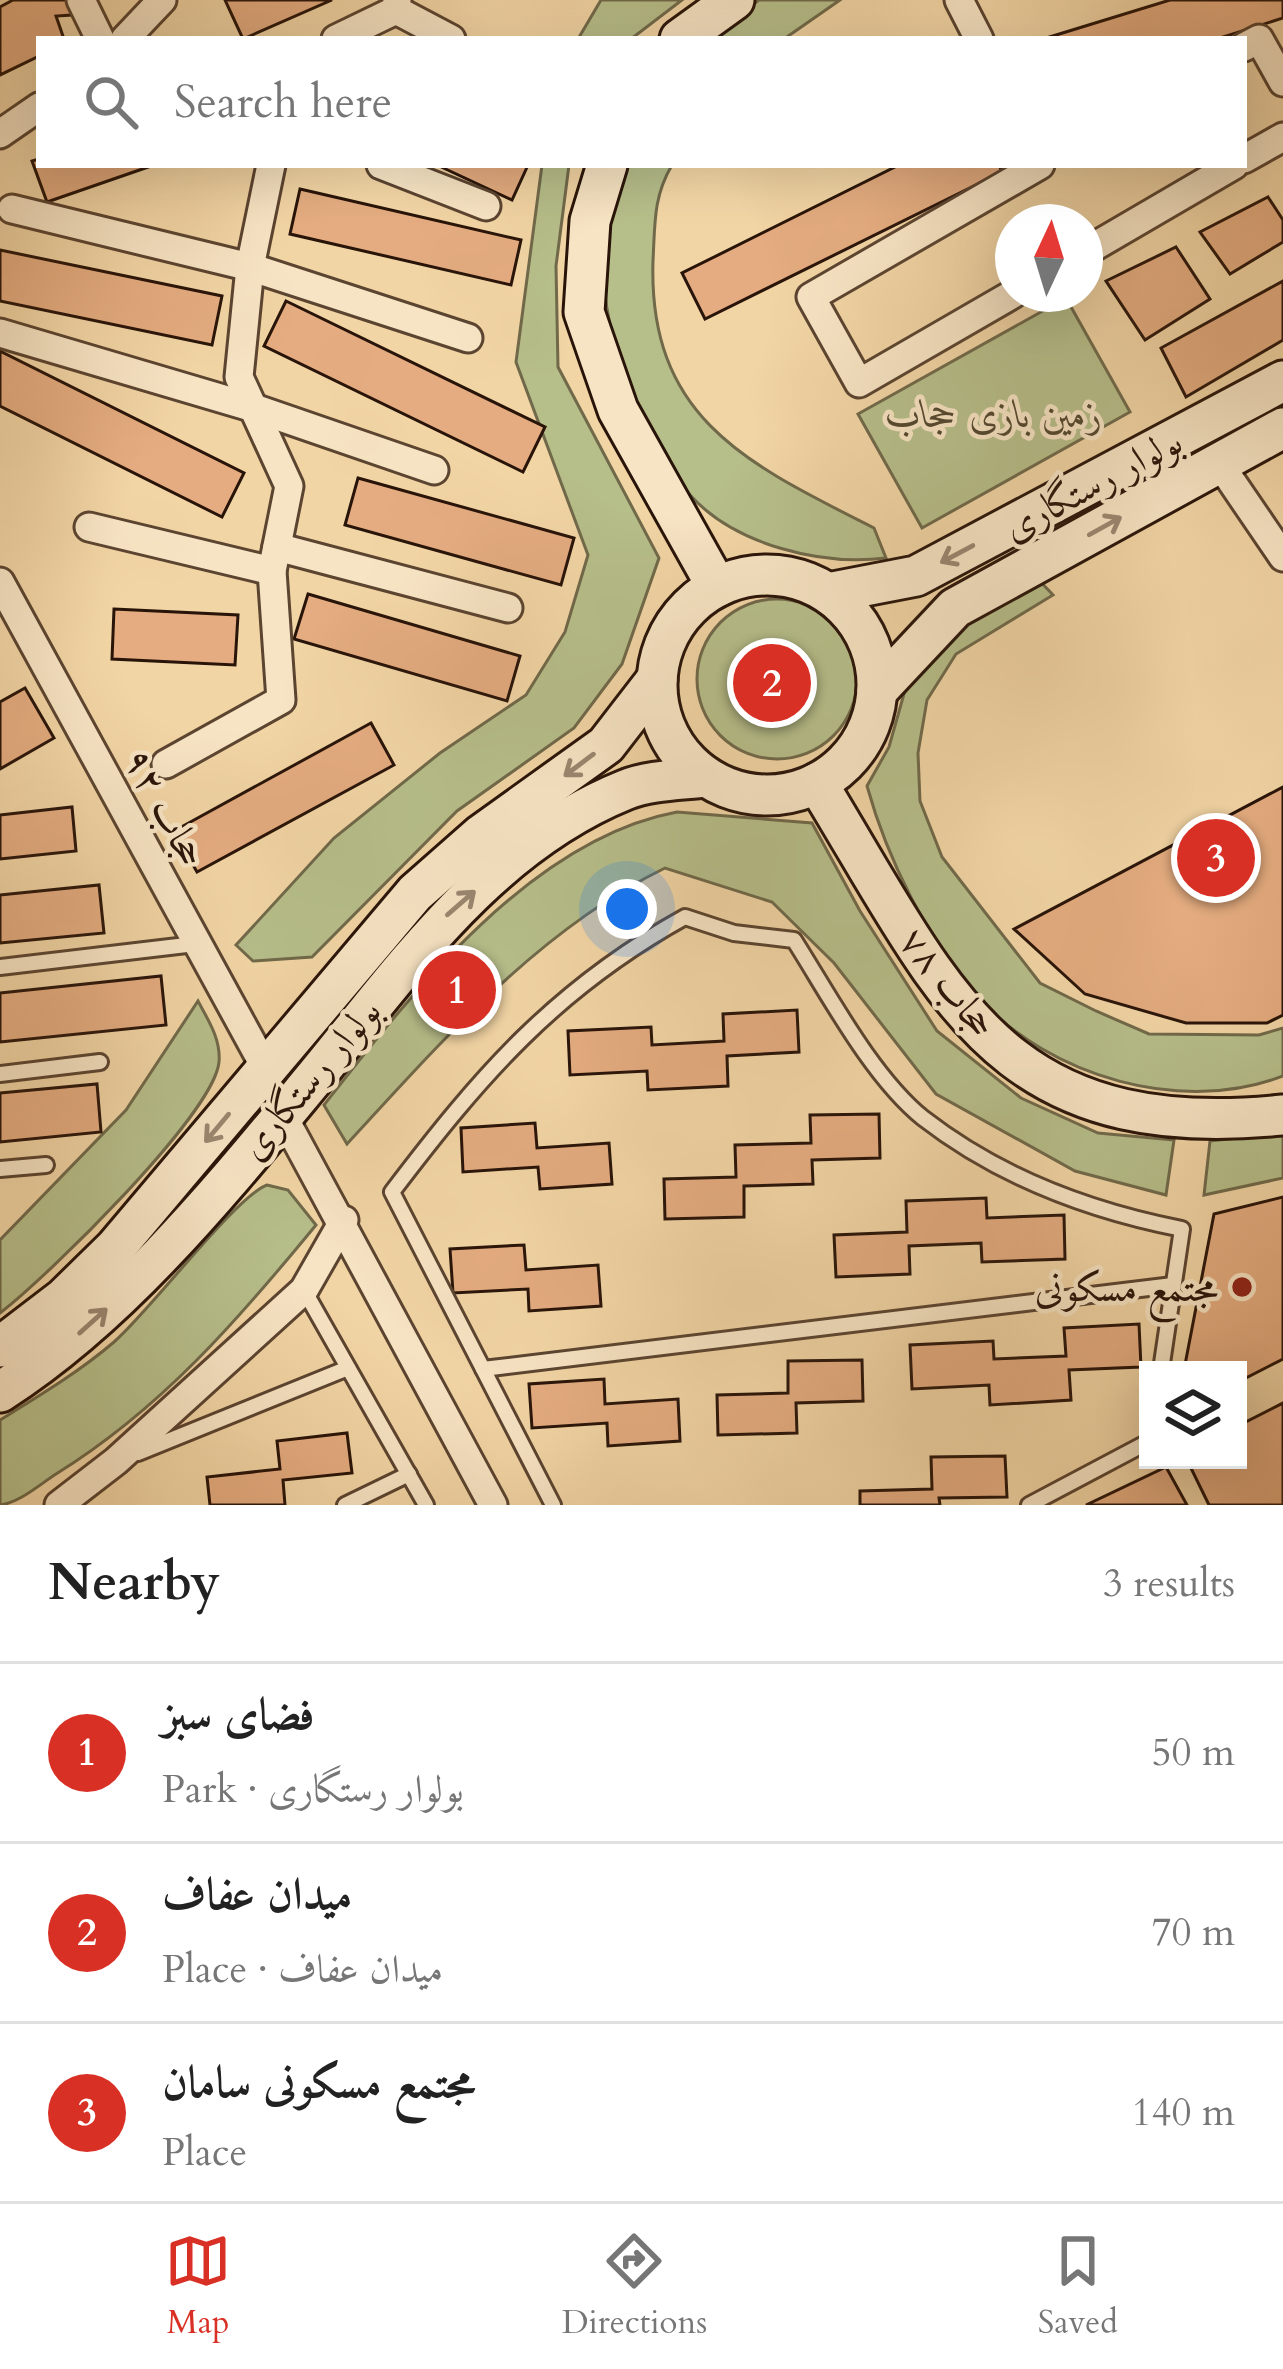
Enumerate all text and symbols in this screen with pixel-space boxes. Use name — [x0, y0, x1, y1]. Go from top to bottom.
search box — [36, 36, 1247, 168]
icon: search — [78, 69, 144, 135]
text: Search here — [174, 72, 392, 133]
north arrow — [995, 204, 1103, 312]
park label: زمین بازی حجاب — [886, 388, 1102, 441]
street label: بولوار رستگاری — [994, 415, 1192, 554]
one-way arrow — [1086, 514, 1121, 537]
one-way arrow — [940, 543, 975, 566]
pin: 2 — [733, 638, 811, 728]
street label: حجاب ۹۲ — [111, 738, 218, 877]
one-way arrow — [563, 752, 596, 777]
pin: 3 — [1177, 813, 1255, 903]
your location — [597, 879, 657, 939]
one-way arrow — [446, 890, 476, 917]
street label: حجاب ۷۸ — [887, 916, 1008, 1050]
pin: 1 — [418, 945, 496, 1035]
street label: بولوار رستگاری — [227, 987, 393, 1171]
one-way arrow — [203, 1112, 231, 1143]
place label: مجتمع مسکونی — [1035, 1262, 1218, 1323]
marker: مجتمع مسکونی — [1229, 1274, 1255, 1300]
one-way arrow — [77, 1308, 108, 1335]
map controls — [1139, 1361, 1247, 1469]
button: layers — [1139, 1361, 1247, 1469]
text: Nearby — [48, 1548, 220, 1618]
text: 3 results — [1103, 1557, 1235, 1610]
text: فضای سبز — [162, 1684, 315, 1745]
text: 1 — [77, 1726, 97, 1779]
text: 50 m — [1152, 1726, 1235, 1779]
text: Park · بولوار رستگاری — [162, 1763, 464, 1816]
text: میدان عفاف — [162, 1864, 352, 1925]
text: 2 — [77, 1906, 97, 1959]
text: 70 m — [1152, 1906, 1235, 1959]
text: Place · میدان عفاف — [162, 1943, 443, 1996]
text: مجتمع مسکونی سامان — [162, 2052, 475, 2113]
text: 3 — [77, 2086, 97, 2139]
text: 140 m — [1132, 2086, 1235, 2139]
text: Place — [162, 2126, 247, 2179]
tab: Map — [165, 2228, 231, 2345]
tab: Directions — [562, 2228, 707, 2345]
tab: Saved — [1038, 2228, 1118, 2345]

